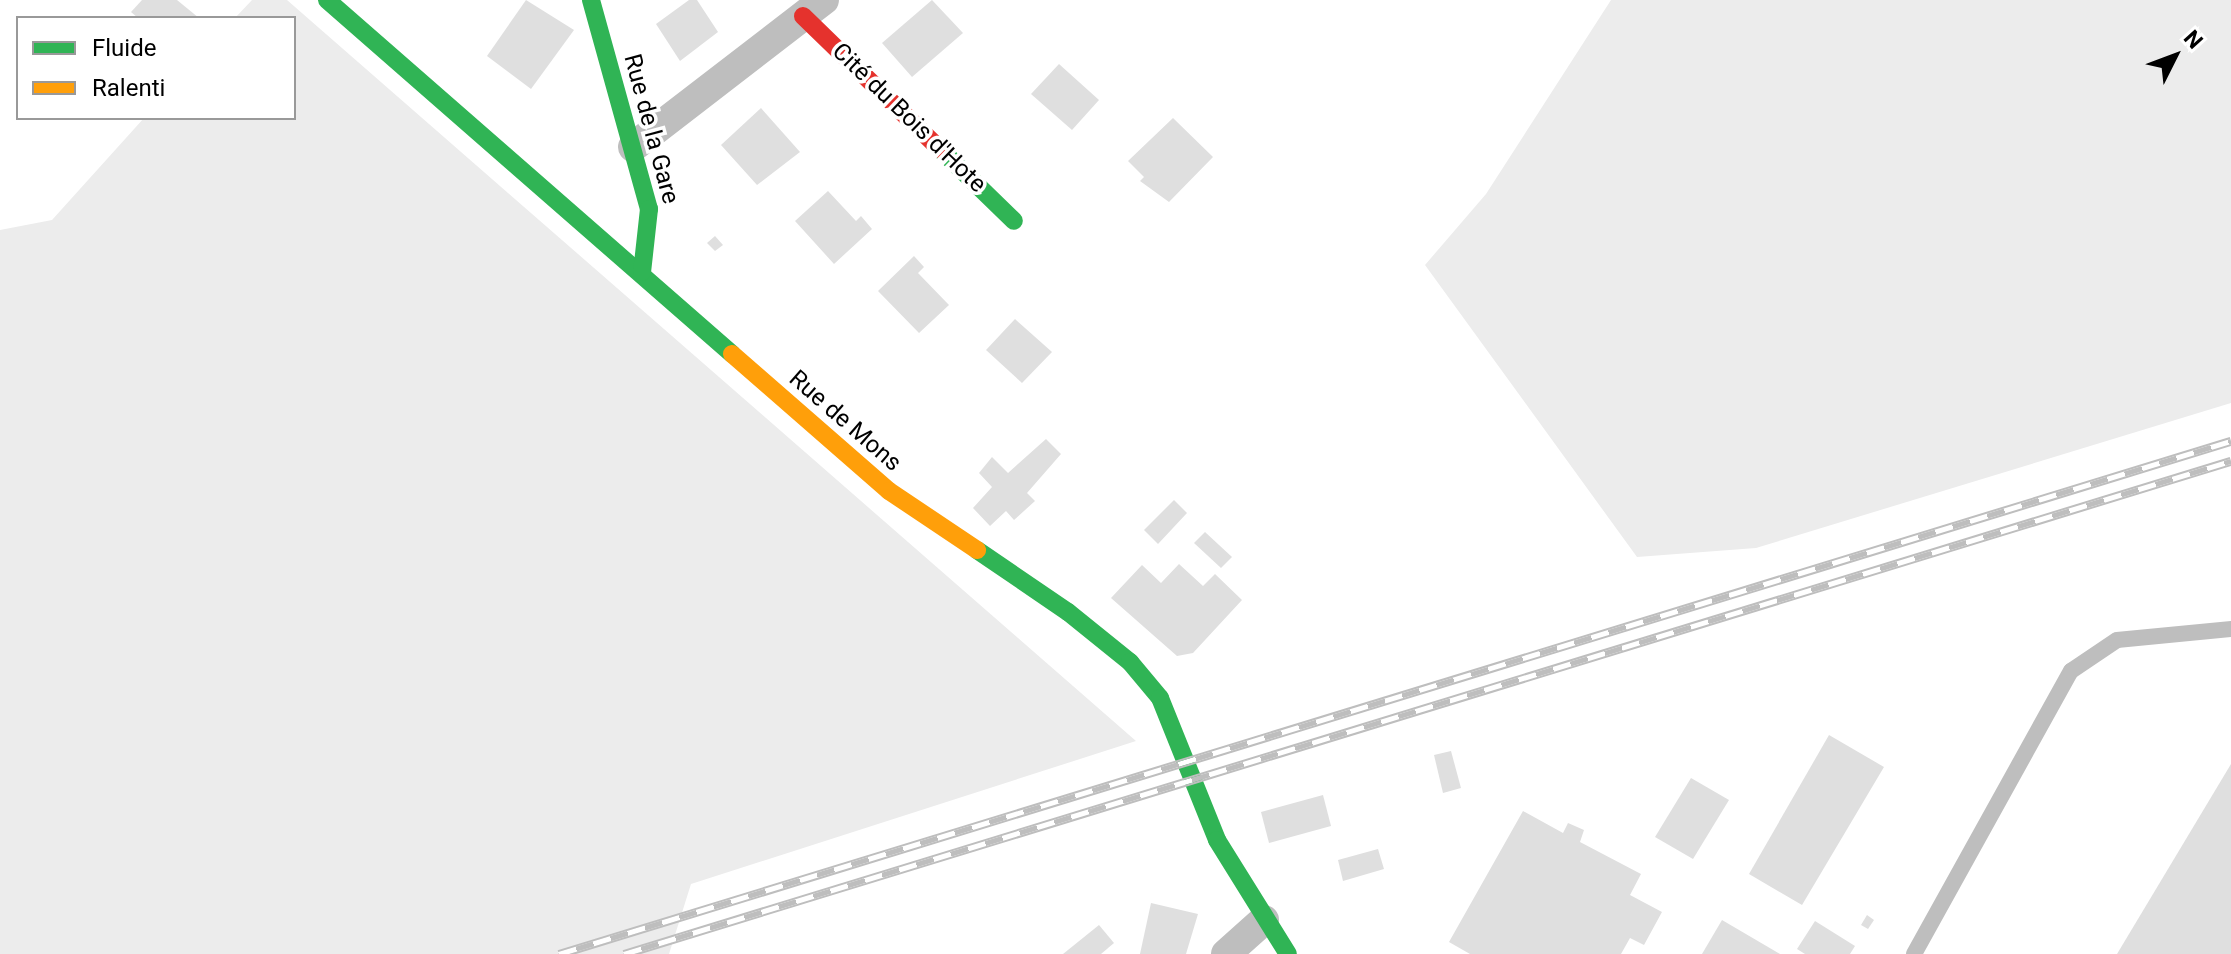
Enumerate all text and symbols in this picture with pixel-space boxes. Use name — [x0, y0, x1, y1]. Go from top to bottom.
legend — [16, 16, 296, 120]
north arrow — [2135, 16, 2215, 96]
text: N — [2179, 25, 2208, 54]
text: Fluide — [92, 34, 156, 62]
street label: Cité du Bois d'Hote — [826, 37, 992, 199]
street label: Rue de la Gare — [617, 51, 685, 207]
text: Ralenti — [92, 74, 165, 102]
street label: Rue de Mons — [783, 364, 907, 478]

